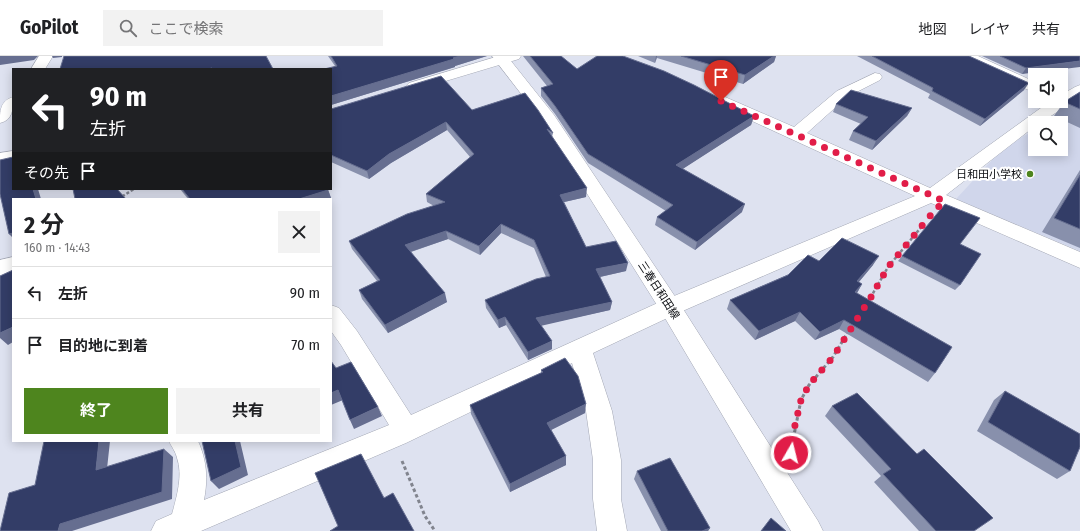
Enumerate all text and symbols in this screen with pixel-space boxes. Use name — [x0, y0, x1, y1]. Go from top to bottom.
search box — [103, 10, 383, 46]
text: GoPilot — [20, 16, 79, 39]
icon: search — [117, 17, 139, 39]
text: ここで検索 — [149, 20, 224, 38]
text: 地図 — [918, 21, 946, 38]
text: レイヤ — [968, 21, 1010, 38]
text: 共有 — [1032, 21, 1060, 38]
pin — [704, 60, 738, 101]
icon: arrive — [710, 66, 732, 88]
map controls — [1028, 68, 1068, 156]
button: sound — [1028, 68, 1068, 108]
text: 90 m — [90, 80, 147, 113]
icon: left — [24, 84, 76, 136]
button: search — [1028, 116, 1068, 156]
text: 左折 — [90, 118, 126, 140]
icon: arrive — [77, 160, 99, 182]
text: その先 — [24, 164, 69, 182]
place label: 日和田小学校 — [956, 168, 1022, 181]
marker: 日和田小学校 — [1025, 169, 1035, 179]
text: 2 分 — [24, 211, 64, 239]
button: close — [278, 211, 320, 253]
text: 160 m · 14:43 — [24, 240, 90, 255]
street label: 三春日和田線 — [635, 259, 682, 321]
icon: left — [24, 282, 46, 304]
text: 90 m — [290, 284, 320, 302]
text: 左折 — [58, 285, 88, 303]
icon: arrive — [24, 334, 46, 356]
text: 70 m — [291, 336, 320, 354]
text: 目的地に到着 — [58, 337, 148, 355]
button: 終了 — [24, 388, 168, 434]
button: 共有 — [176, 388, 320, 434]
position arrow — [770, 432, 812, 474]

